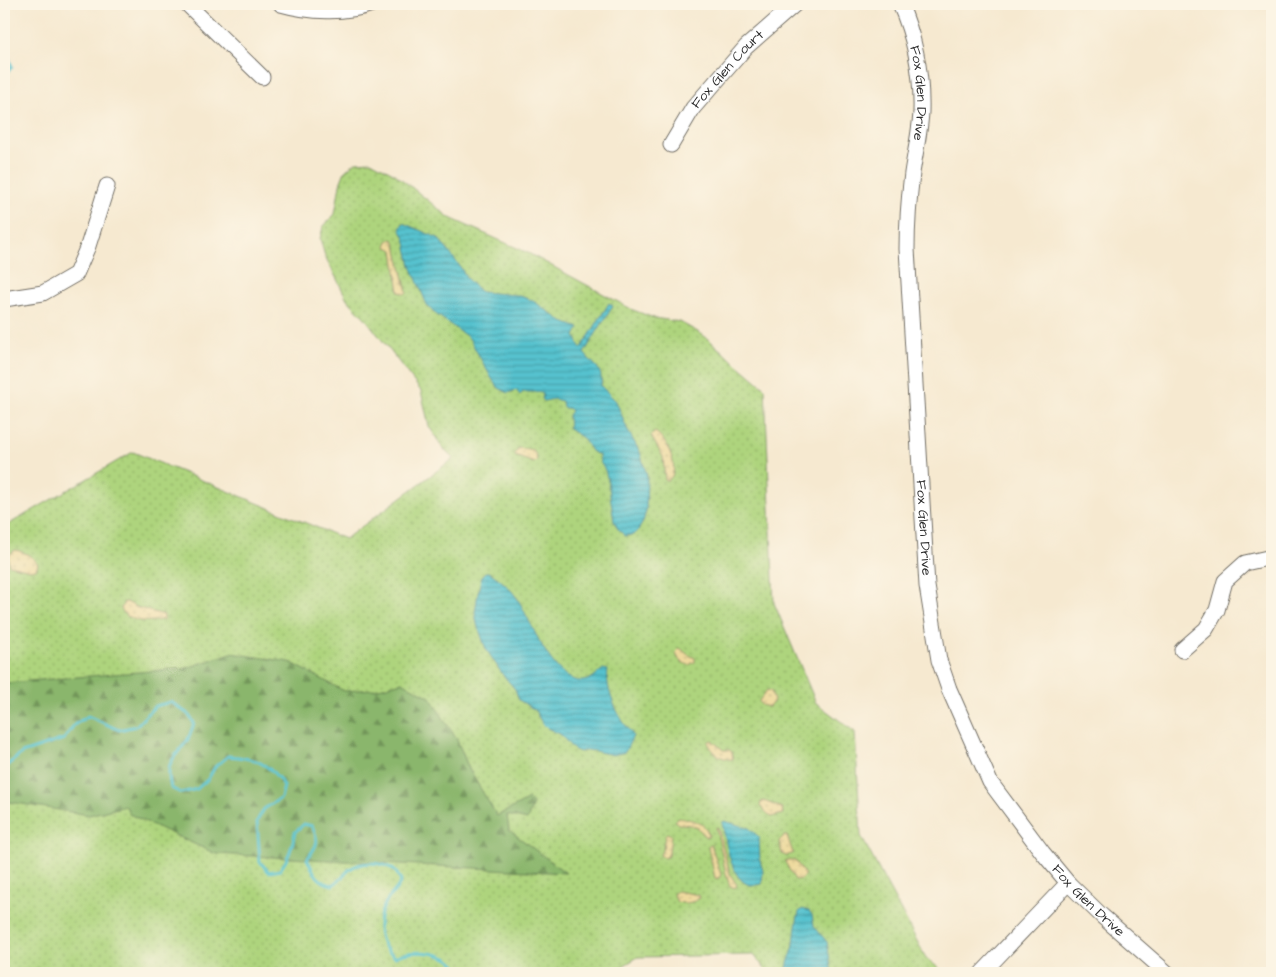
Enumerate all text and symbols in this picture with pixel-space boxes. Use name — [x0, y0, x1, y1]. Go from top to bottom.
street label: Fox Glen Court — [687, 25, 769, 113]
street label: Fox Glen Drive — [904, 44, 931, 143]
street label: Fox Glen Drive — [911, 479, 936, 577]
street label: Fox Glen Drive — [1047, 860, 1129, 942]

